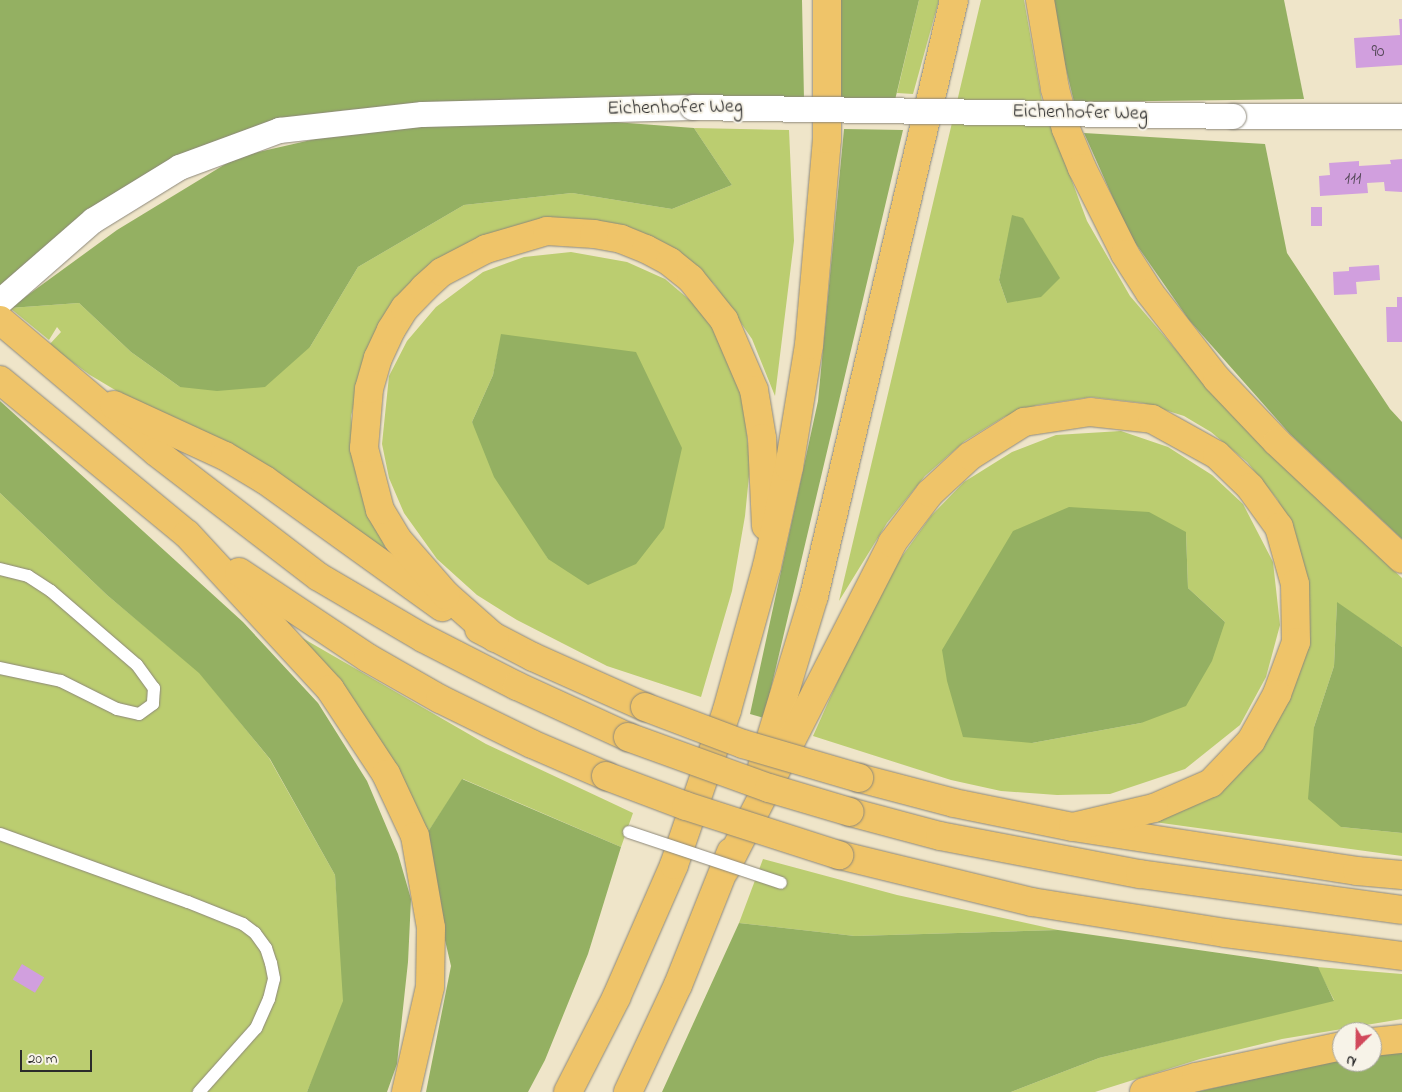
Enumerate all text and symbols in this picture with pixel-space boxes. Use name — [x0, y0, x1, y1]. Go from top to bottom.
house number: 90 — [1371, 41, 1385, 63]
street label: Eichenhofer Weg — [607, 95, 743, 121]
street label: Eichenhofer Weg — [1012, 100, 1148, 126]
house number: 111 — [1344, 168, 1362, 190]
north arrow — [1332, 1022, 1382, 1072]
scale bar — [22, 1040, 95, 1072]
text: 20 m — [28, 1048, 57, 1070]
text: N — [1343, 1049, 1360, 1072]

